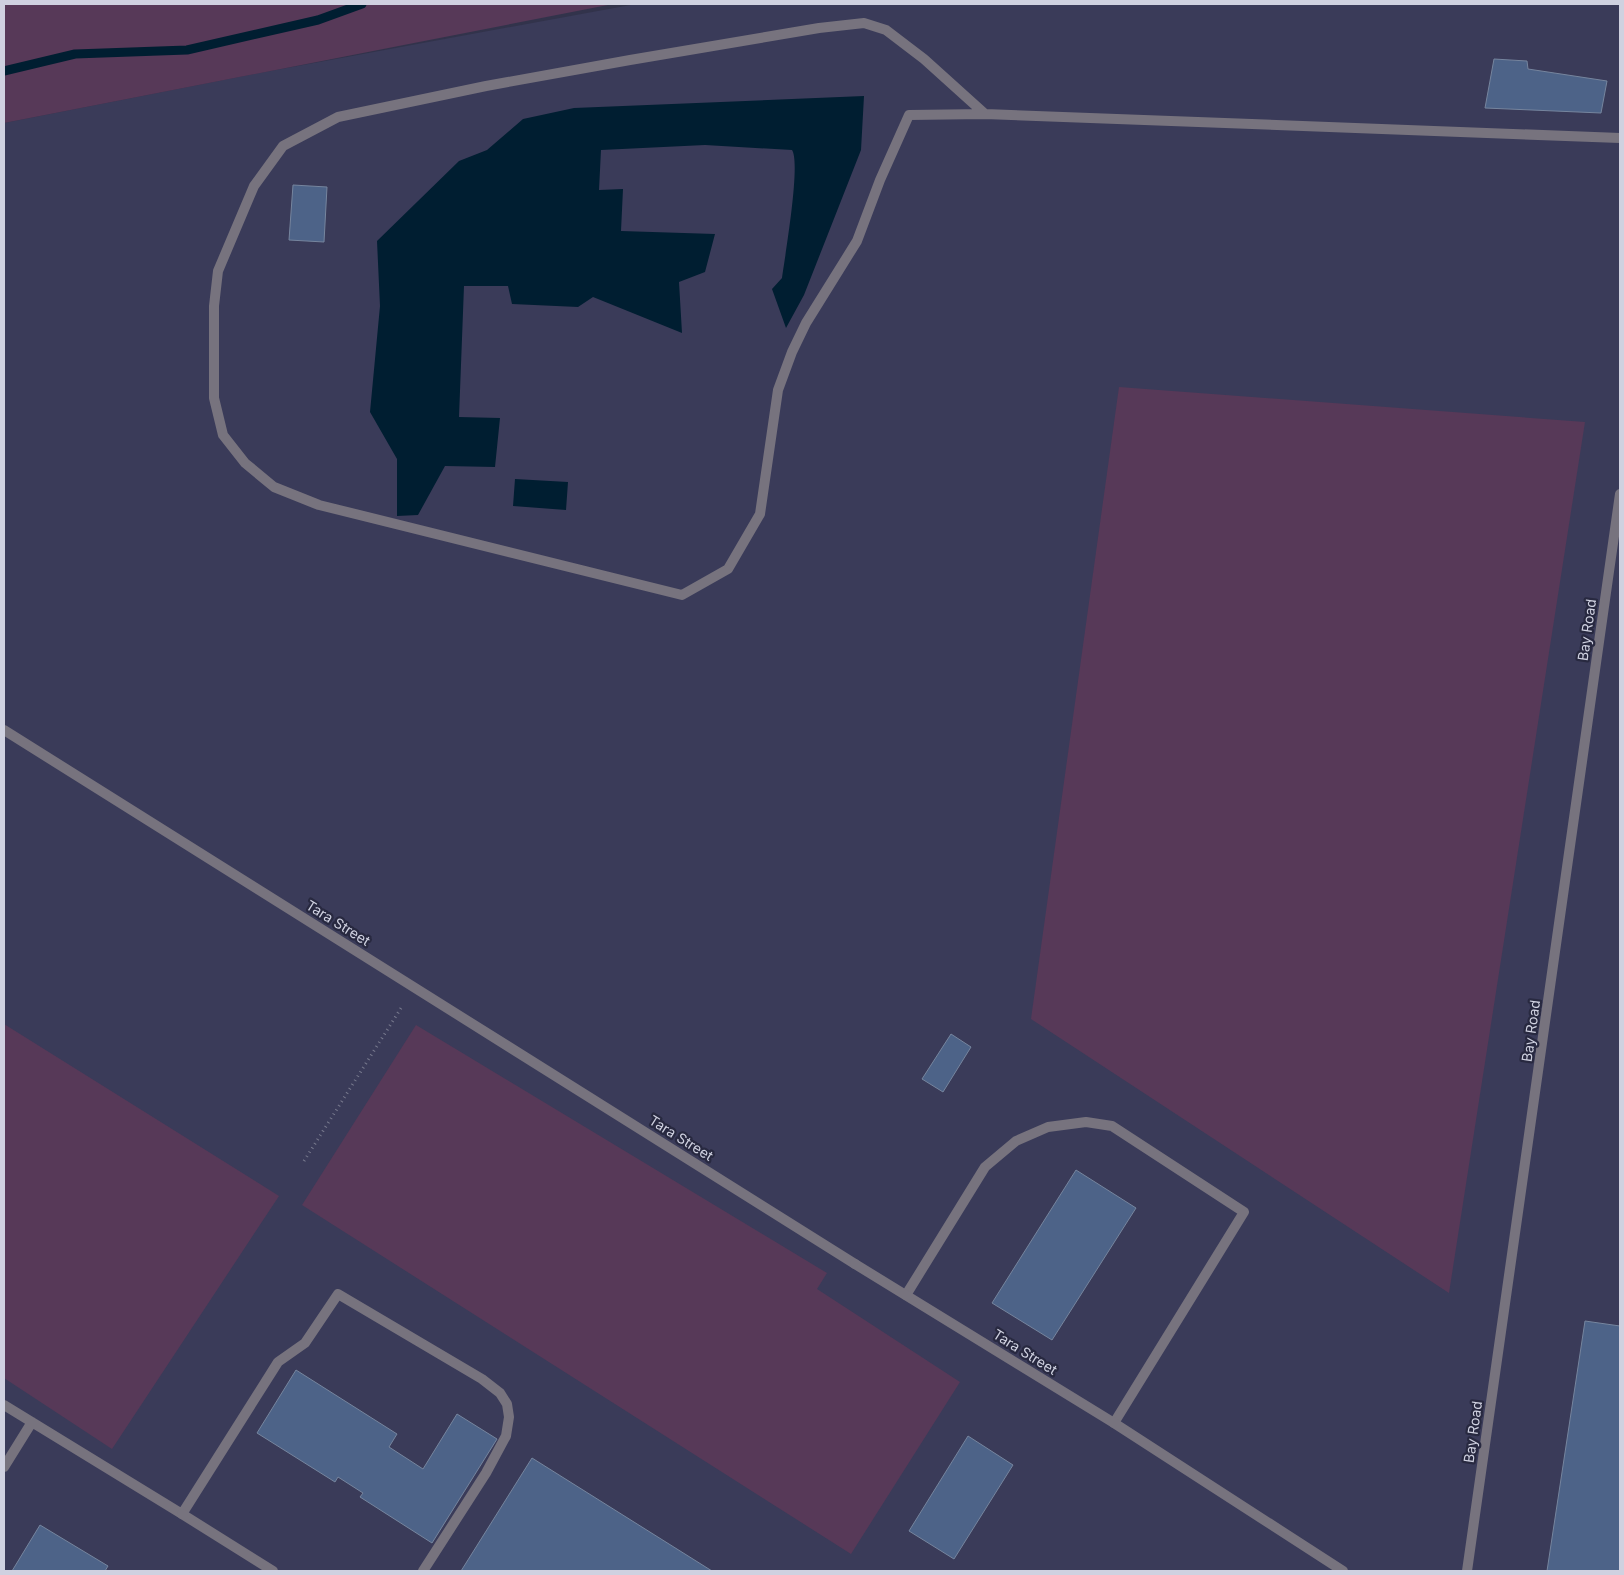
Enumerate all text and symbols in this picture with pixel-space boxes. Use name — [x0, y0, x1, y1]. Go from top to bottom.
street label: Bay Road — [1574, 598, 1599, 662]
street label: Tara Street — [303, 896, 374, 949]
street label: Bay Road — [1518, 999, 1543, 1063]
street label: Tara Street — [646, 1111, 717, 1164]
street label: Tara Street — [990, 1325, 1061, 1378]
street label: Bay Road — [1460, 1400, 1485, 1464]

